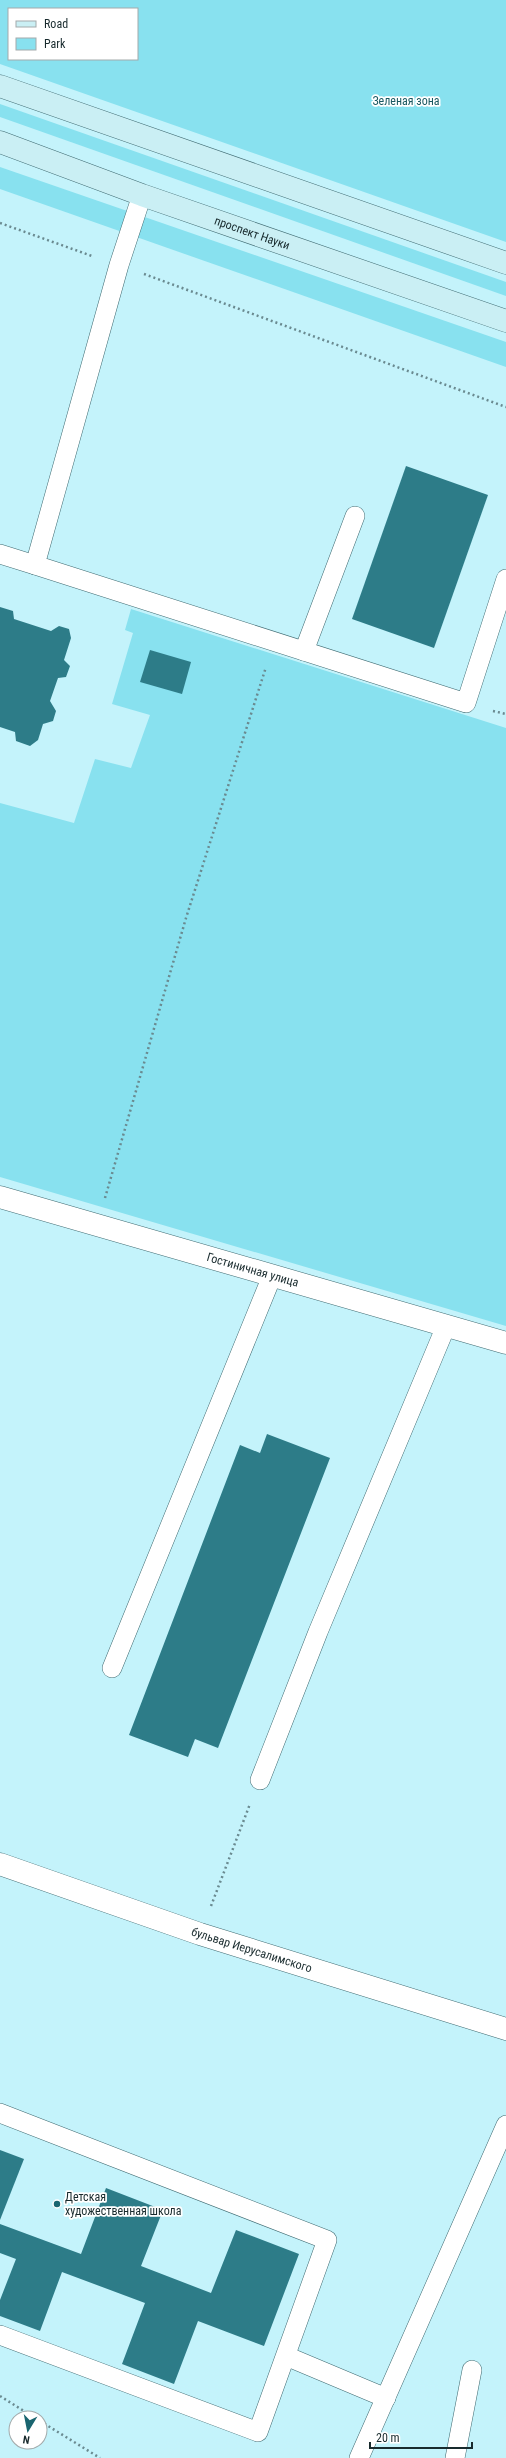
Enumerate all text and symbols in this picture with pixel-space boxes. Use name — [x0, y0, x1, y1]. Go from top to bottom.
legend — [8, 8, 138, 60]
text: Road — [44, 17, 68, 31]
text: Park — [44, 37, 66, 51]
park label: Зеленая зона — [372, 94, 440, 108]
street label: проспект Науки — [212, 214, 292, 253]
street label: Гостиничная улица — [205, 1250, 301, 1290]
street label: бульвар Иерусалимского — [189, 1925, 314, 1975]
place label: Детская художественная школа — [65, 2190, 182, 2218]
marker: Детская художественная школа — [52, 2199, 62, 2209]
north arrow — [8, 2410, 48, 2450]
scale bar — [370, 2424, 472, 2450]
text: 20 m — [376, 2431, 400, 2445]
text: N — [22, 2432, 31, 2446]

